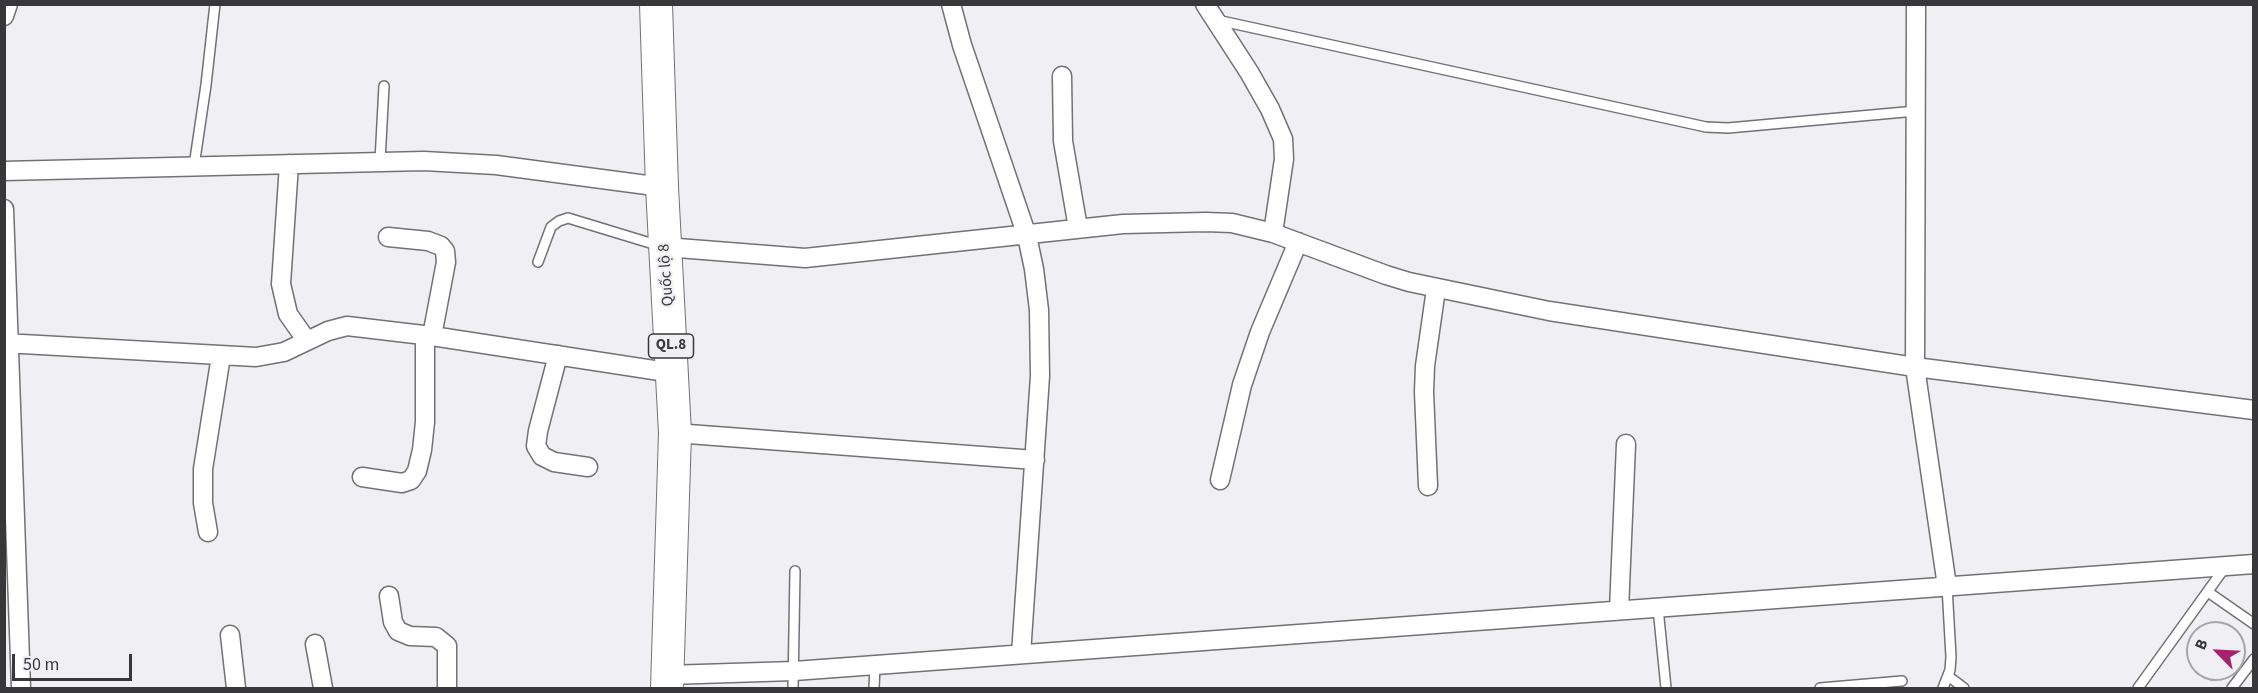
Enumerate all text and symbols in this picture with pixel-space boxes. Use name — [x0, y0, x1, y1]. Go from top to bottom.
street label: Quốc lộ 8 — [655, 243, 679, 307]
road number: QL.8 — [648, 334, 694, 358]
north arrow — [2186, 621, 2246, 681]
text: B — [2189, 636, 2213, 653]
scale bar — [15, 642, 135, 680]
text: 50 m — [23, 652, 59, 677]

